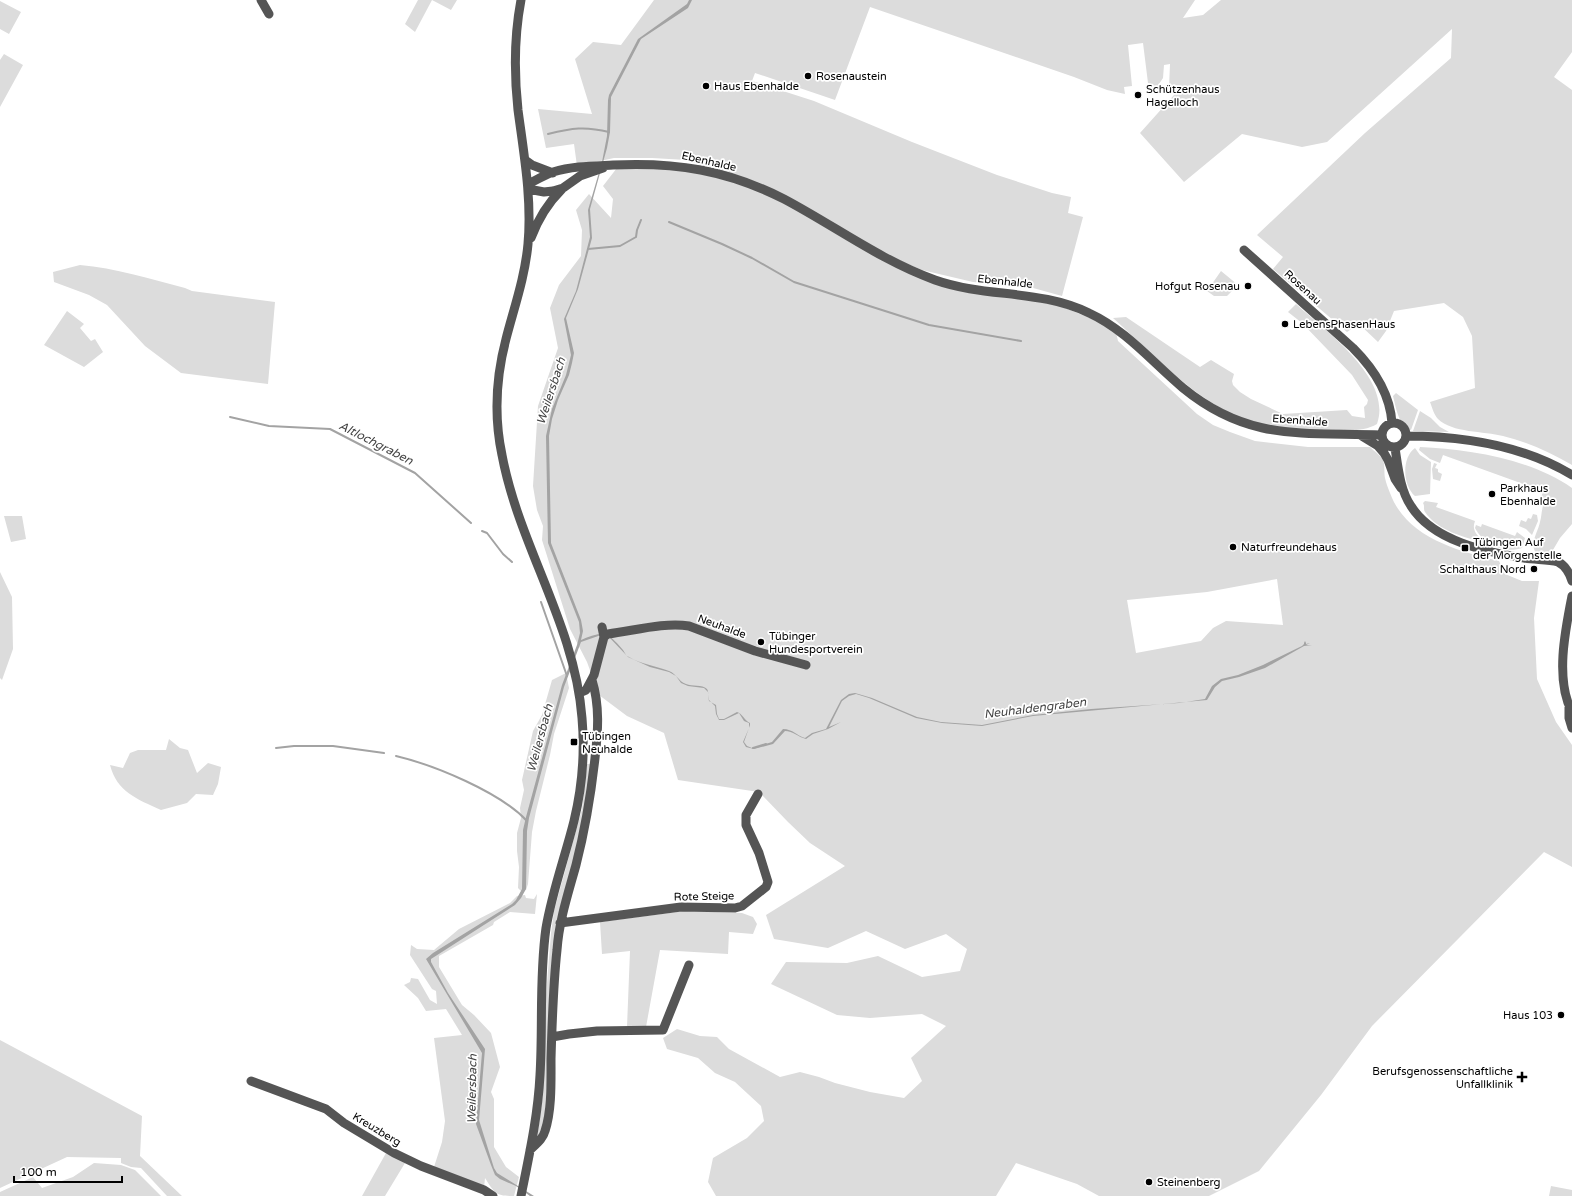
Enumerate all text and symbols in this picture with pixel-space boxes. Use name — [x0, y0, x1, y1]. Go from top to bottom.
place label: Rosenaustein — [816, 70, 887, 83]
marker: Rosenaustein — [803, 71, 813, 81]
place label: Haus Ebenhalde — [714, 80, 799, 93]
marker: Haus Ebenhalde — [701, 81, 711, 91]
place label: Schützenhaus Hagelloch — [1146, 83, 1219, 109]
marker: Schützenhaus Hagelloch — [1133, 90, 1143, 100]
street label: Ebenhalde — [680, 149, 737, 174]
street label: Rosenau — [1281, 267, 1324, 307]
street label: Ebenhalde — [977, 272, 1033, 291]
place label: Hofgut Rosenau — [1155, 280, 1240, 293]
marker: Hofgut Rosenau — [1243, 281, 1253, 291]
place label: LebensPhasenHaus — [1293, 318, 1395, 331]
marker: LebensPhasenHaus — [1280, 319, 1290, 329]
water label: Weilersbach — [534, 355, 569, 426]
street label: Ebenhalde — [1272, 412, 1328, 429]
water label: Altlochgraben — [337, 418, 416, 468]
place label: Parkhaus Ebenhalde — [1500, 482, 1556, 508]
marker: Parkhaus Ebenhalde — [1487, 489, 1497, 499]
place label: Tübingen Auf der Morgenstelle — [1473, 536, 1562, 562]
place label: Naturfreundehaus — [1241, 541, 1337, 554]
marker: Naturfreundehaus — [1228, 542, 1238, 552]
marker: Tübingen Auf der Morgenstelle — [1460, 543, 1470, 553]
place label: Schalthaus Nord — [1440, 563, 1526, 576]
marker: Schalthaus Nord — [1529, 564, 1539, 574]
street label: Neuhalde — [696, 612, 748, 641]
place label: Tübinger Hundesportverein — [769, 630, 863, 656]
marker: Tübinger Hundesportverein — [756, 637, 766, 647]
water label: Neuhaldengraben — [983, 695, 1088, 721]
water label: Weilersbach — [524, 702, 556, 773]
place label: Tübingen Neuhalde — [582, 730, 632, 756]
marker: Tübingen Neuhalde — [569, 737, 579, 747]
street label: Rote Steige — [674, 889, 734, 904]
place label: Haus 103 — [1503, 1009, 1553, 1022]
marker: Haus 103 — [1556, 1010, 1566, 1020]
water label: Weilersbach — [464, 1053, 480, 1124]
place label: Berufsgenossenschaftliche Unfallklinik — [1372, 1065, 1513, 1091]
marker: Berufsgenossenschaftliche Unfallklinik — [1516, 1071, 1528, 1083]
street label: Kreuzberg — [350, 1110, 403, 1149]
scale bar — [14, 1158, 122, 1184]
text: 100 m — [20, 1165, 57, 1179]
place label: Steinenberg — [1157, 1176, 1220, 1189]
marker: Steinenberg — [1144, 1177, 1154, 1187]

